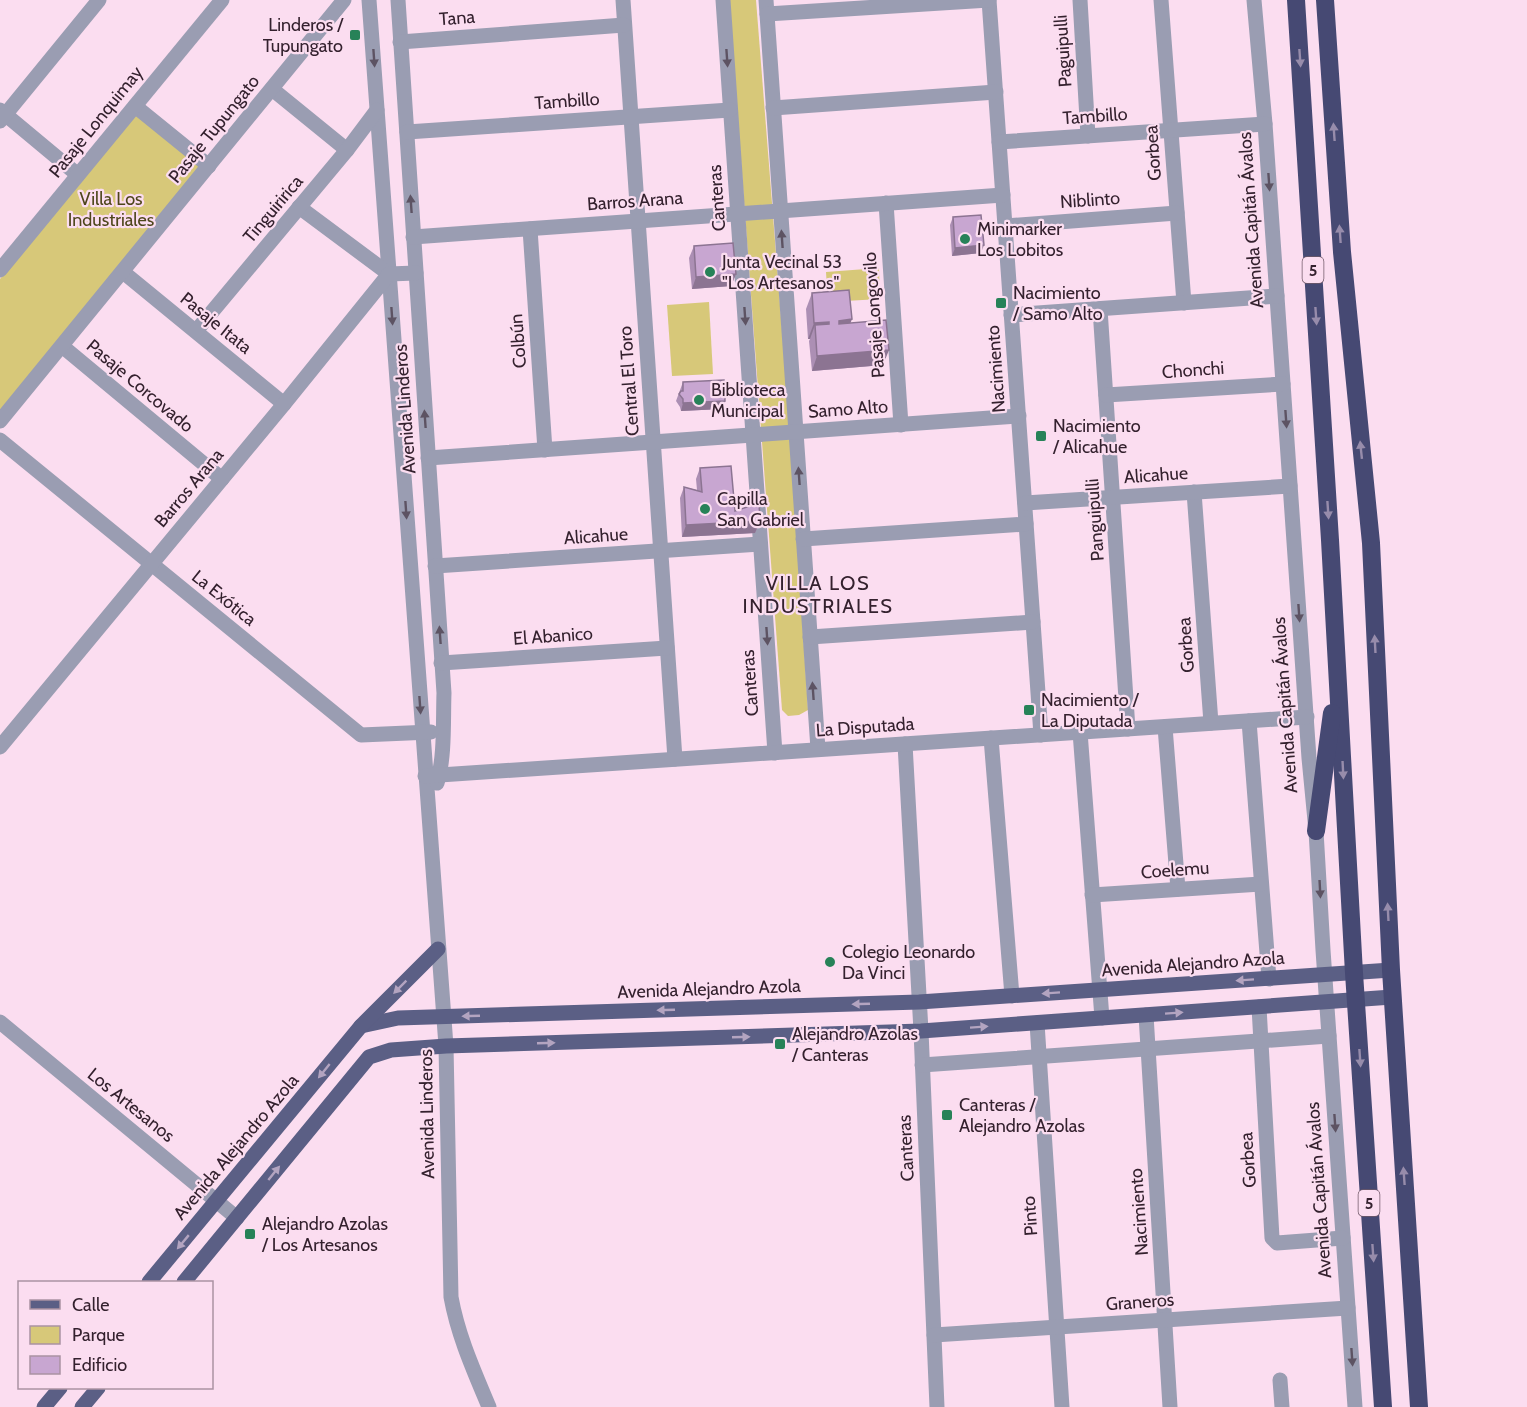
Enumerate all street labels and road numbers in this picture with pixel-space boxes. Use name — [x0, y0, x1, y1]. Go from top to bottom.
street label: Tana — [438, 6, 476, 30]
street label: Paguipulli — [1049, 14, 1077, 88]
street label: Pasaje Lonquimay — [44, 62, 148, 182]
street label: Pasaje Tupungato — [164, 71, 264, 187]
street label: Tambillo — [534, 88, 600, 114]
street label: Tambillo — [1062, 103, 1128, 129]
street label: Gorbea — [1140, 124, 1166, 181]
street label: Avenida Capitán Ávalos — [1234, 131, 1268, 309]
street label: Canteras — [704, 164, 730, 232]
street label: Tinguiririca — [238, 170, 308, 247]
street label: Barros Arana — [586, 187, 684, 215]
street label: Niblinto — [1059, 187, 1121, 213]
street label: Pasaje Longovilo — [859, 251, 889, 379]
road number: 5 — [1302, 257, 1324, 283]
street label: Pasaje Itata — [176, 288, 256, 359]
street label: Colbún — [505, 313, 531, 369]
street label: Nacimiento — [982, 324, 1010, 414]
street label: Central El Toro — [614, 325, 644, 437]
street label: Pasaje Corcovado — [82, 335, 198, 437]
street label: Avenida Linderos — [389, 343, 421, 475]
street label: Chonchi — [1161, 357, 1225, 383]
street label: Samo Alto — [807, 395, 889, 423]
street label: Barros Arana — [150, 444, 228, 532]
street label: Alicahue — [1123, 462, 1189, 488]
street label: Panguipulli — [1081, 478, 1109, 562]
street label: Alicahue — [563, 523, 629, 549]
street label: La Exótica — [187, 565, 261, 631]
street label: Gorbea — [1173, 616, 1199, 673]
street label: Avenida Capitán Ávalos — [1268, 616, 1302, 794]
street label: El Abanico — [512, 622, 594, 650]
street label: Canteras — [737, 649, 763, 717]
street label: La Disputada — [815, 713, 915, 741]
street label: Coelemu — [1140, 857, 1210, 883]
street label: Avenida Alejandro Azola — [1101, 947, 1286, 981]
street label: Avenida Alejandro Azola — [617, 975, 801, 1003]
street label: Avenida Linderos — [415, 1049, 439, 1179]
street label: Los Artesanos — [83, 1063, 179, 1147]
street label: Avenida Alejandro Azola — [169, 1069, 304, 1224]
street label: Avenida Capitán Ávalos — [1302, 1101, 1336, 1279]
street label: Canteras — [893, 1114, 919, 1182]
street label: Gorbea — [1235, 1131, 1261, 1188]
street label: Nacimiento — [1125, 1167, 1153, 1257]
road number: 5 — [1358, 1190, 1380, 1216]
street label: Pinto — [1018, 1195, 1042, 1237]
street label: Graneros — [1105, 1289, 1175, 1315]

